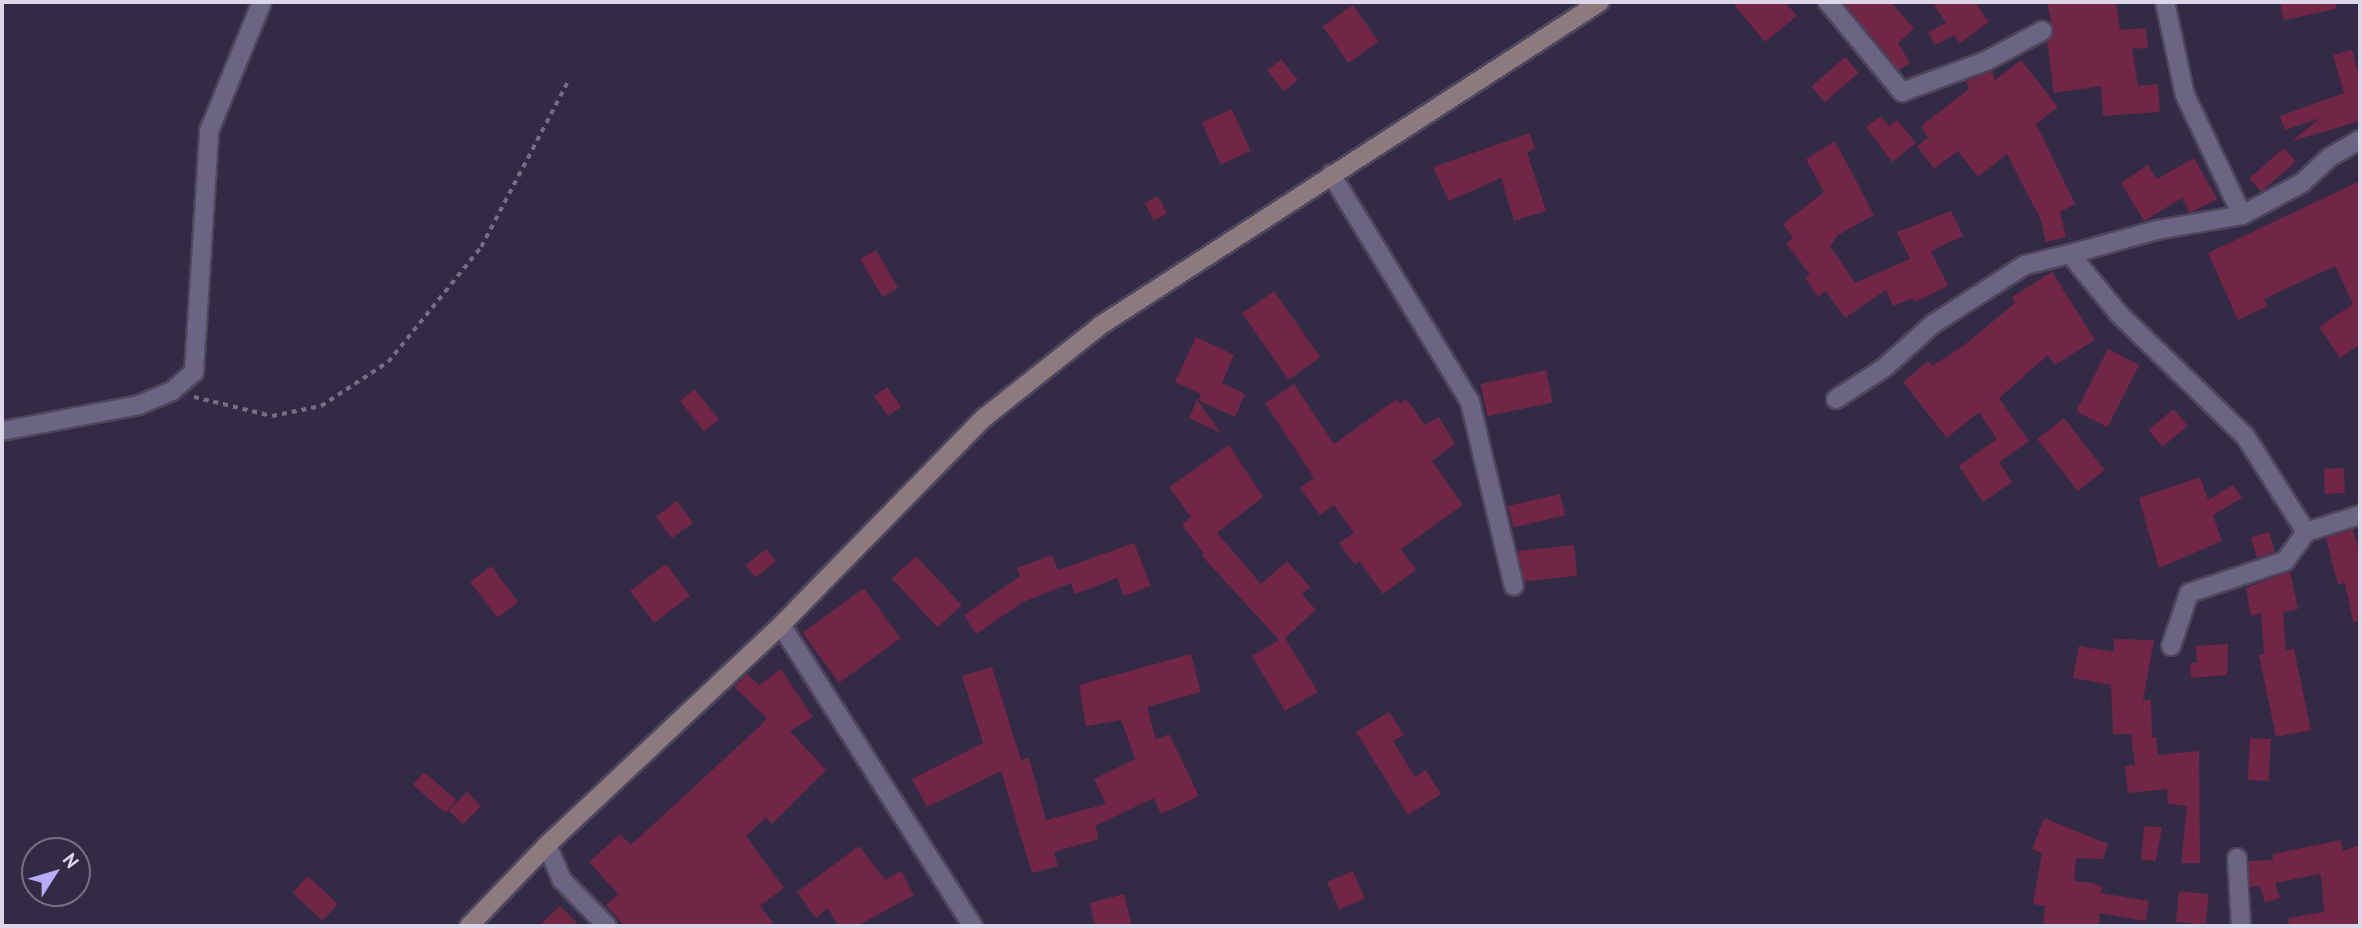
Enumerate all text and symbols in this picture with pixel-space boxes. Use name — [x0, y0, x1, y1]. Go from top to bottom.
north arrow — [21, 837, 91, 907]
text: N — [58, 848, 85, 873]

